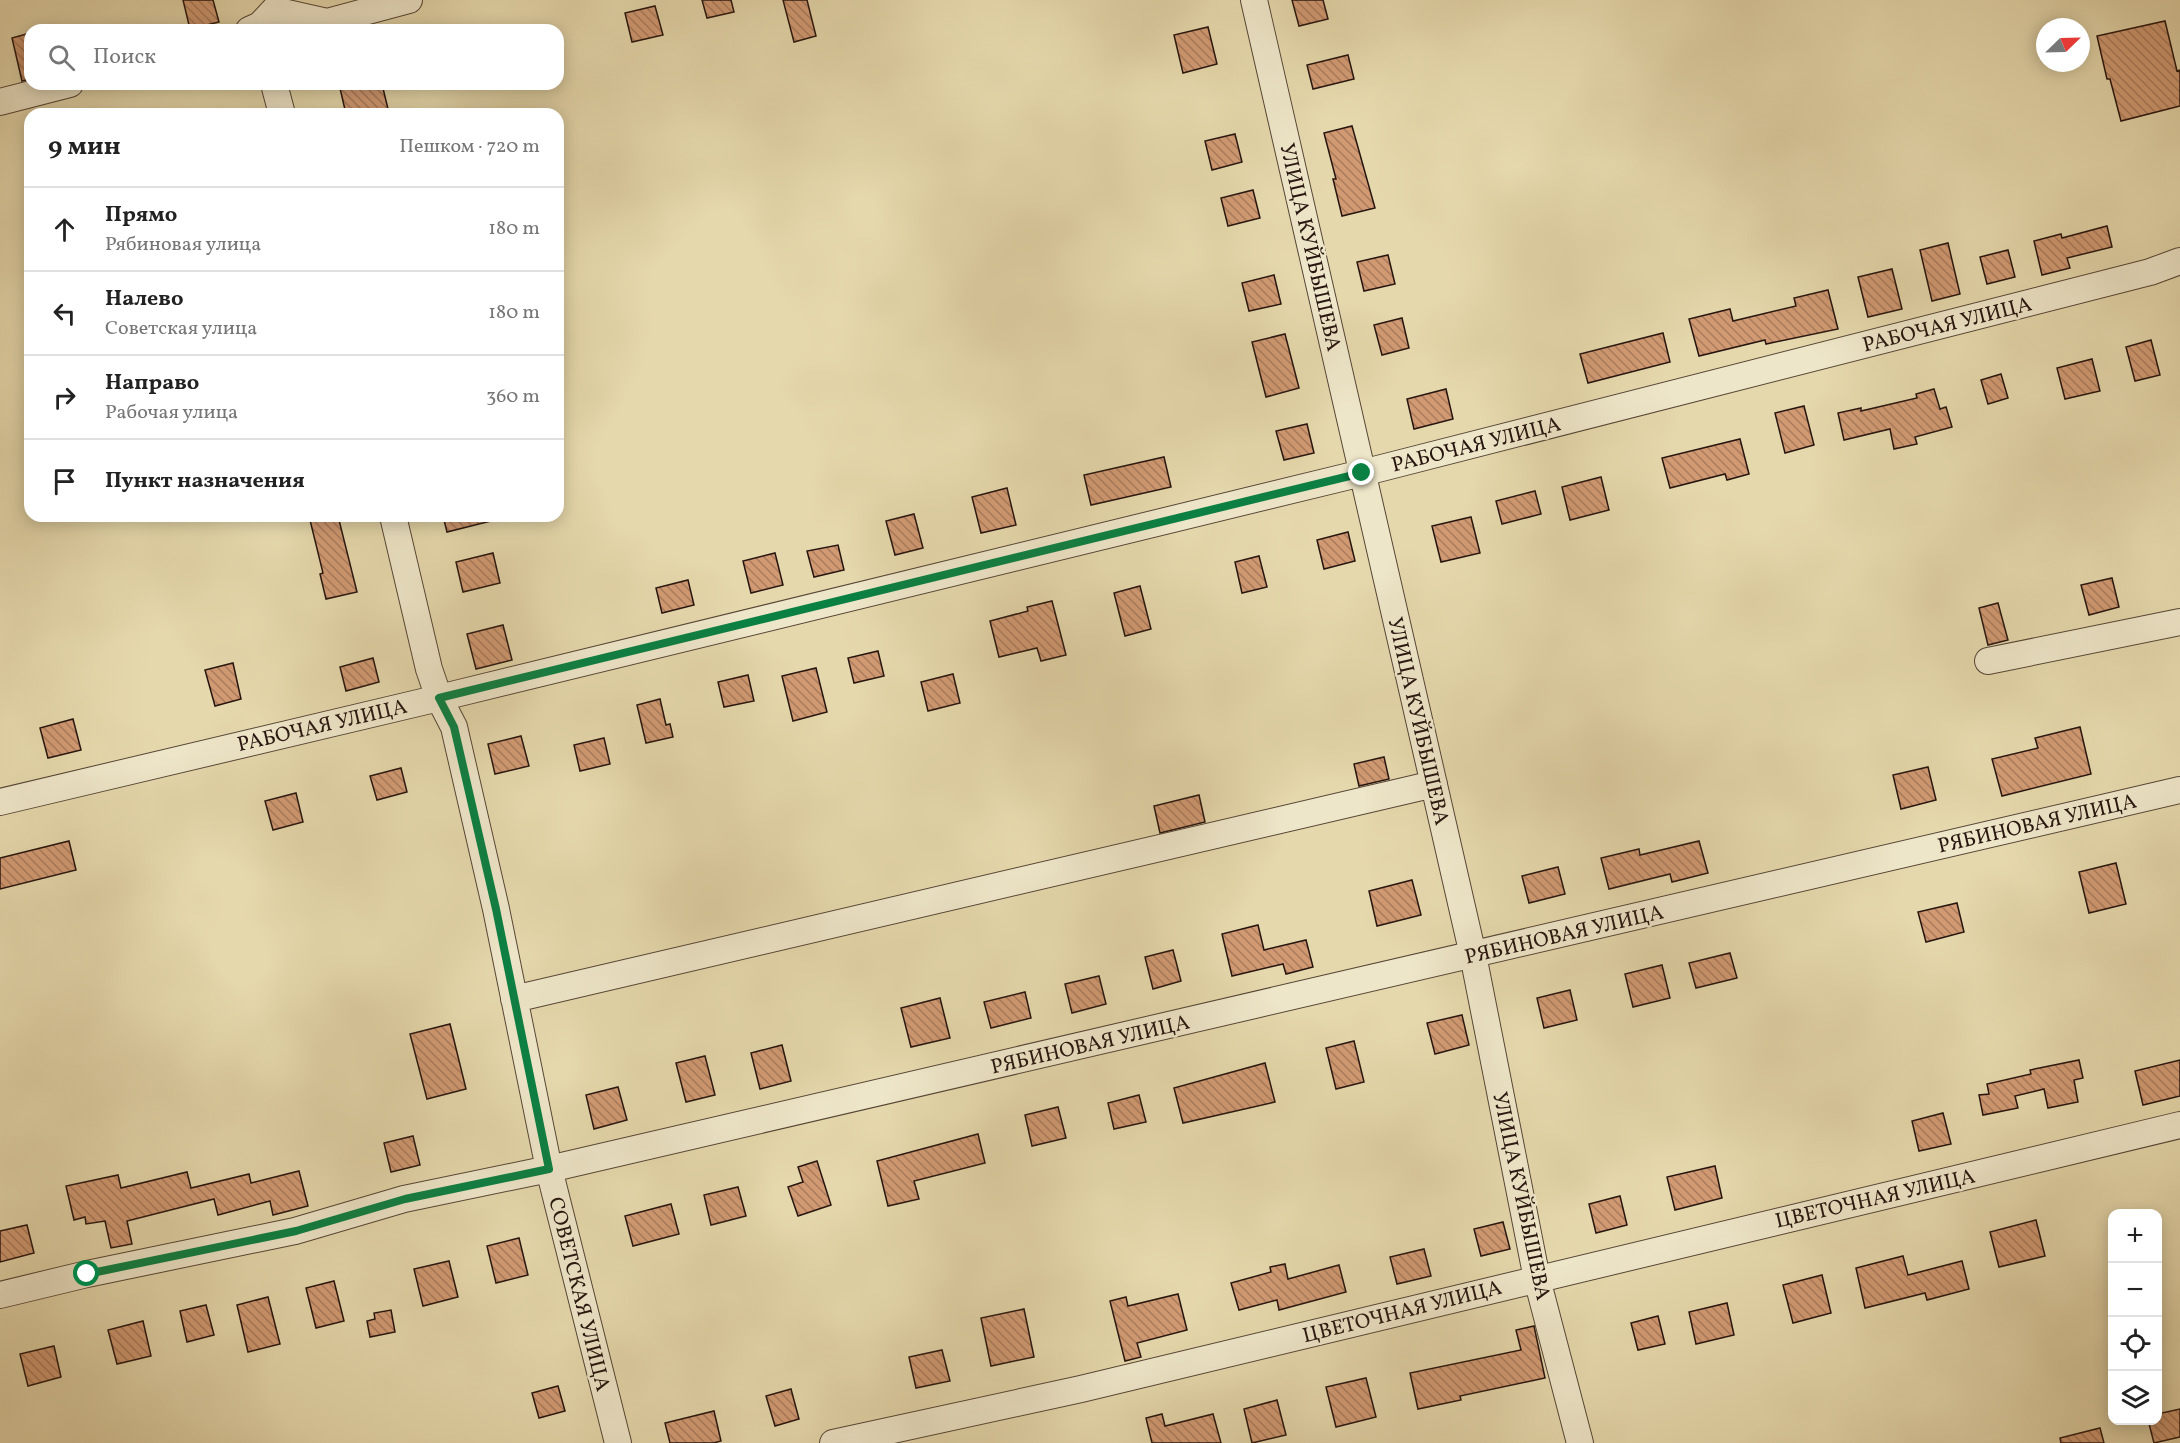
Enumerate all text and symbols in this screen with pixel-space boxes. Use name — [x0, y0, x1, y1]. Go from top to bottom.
north arrow — [2036, 18, 2090, 72]
search box — [24, 24, 564, 90]
icon: search — [45, 41, 78, 74]
text: Поиск — [93, 42, 156, 73]
text: 9 мин — [48, 129, 121, 165]
text: Пешком · 720 m — [399, 133, 540, 161]
street label: УЛИЦА КУЙБЫШЕВА — [1272, 141, 1348, 354]
text: Прямо — [105, 200, 177, 231]
icon: ahead — [48, 213, 81, 246]
text: 180 m — [488, 215, 540, 243]
text: Рябиновая улица — [105, 231, 261, 259]
text: Налево — [105, 284, 184, 315]
street label: РАБОЧАЯ УЛИЦА — [1860, 290, 2035, 361]
icon: left — [48, 297, 81, 330]
text: 180 m — [488, 299, 540, 327]
text: Советская улица — [105, 315, 257, 343]
text: Направо — [105, 368, 199, 399]
icon: right — [48, 381, 81, 414]
text: 360 m — [486, 383, 540, 411]
text: Рабочая улица — [105, 399, 238, 427]
street label: РАБОЧАЯ УЛИЦА — [1389, 410, 1564, 481]
route end — [1348, 459, 1374, 485]
icon: arrive — [48, 465, 81, 498]
text: Пункт назначения — [105, 466, 305, 497]
street label: УЛИЦА КУЙБЫШЕВА — [1380, 615, 1456, 828]
street label: РАБОЧАЯ УЛИЦА — [234, 693, 410, 760]
street label: РЯБИНОВАЯ УЛИЦА — [1935, 787, 2140, 861]
street label: РЯБИНОВАЯ УЛИЦА — [1462, 898, 1667, 972]
street label: РЯБИНОВАЯ УЛИЦА — [988, 1008, 1193, 1082]
street label: УЛИЦА КУЙБЫШЕВА — [1484, 1089, 1557, 1303]
street label: ЦВЕТОЧНАЯ УЛИЦА — [1772, 1162, 1978, 1237]
street label: СОВЕТСКАЯ УЛИЦА — [540, 1194, 617, 1395]
map controls — [2108, 1209, 2162, 1425]
button: + — [2108, 1209, 2162, 1263]
route start — [73, 1260, 99, 1286]
button: − — [2108, 1263, 2162, 1317]
street label: ЦВЕТОЧНАЯ УЛИЦА — [1300, 1274, 1505, 1351]
button: locate — [2108, 1317, 2162, 1371]
button: layers — [2108, 1371, 2162, 1425]

